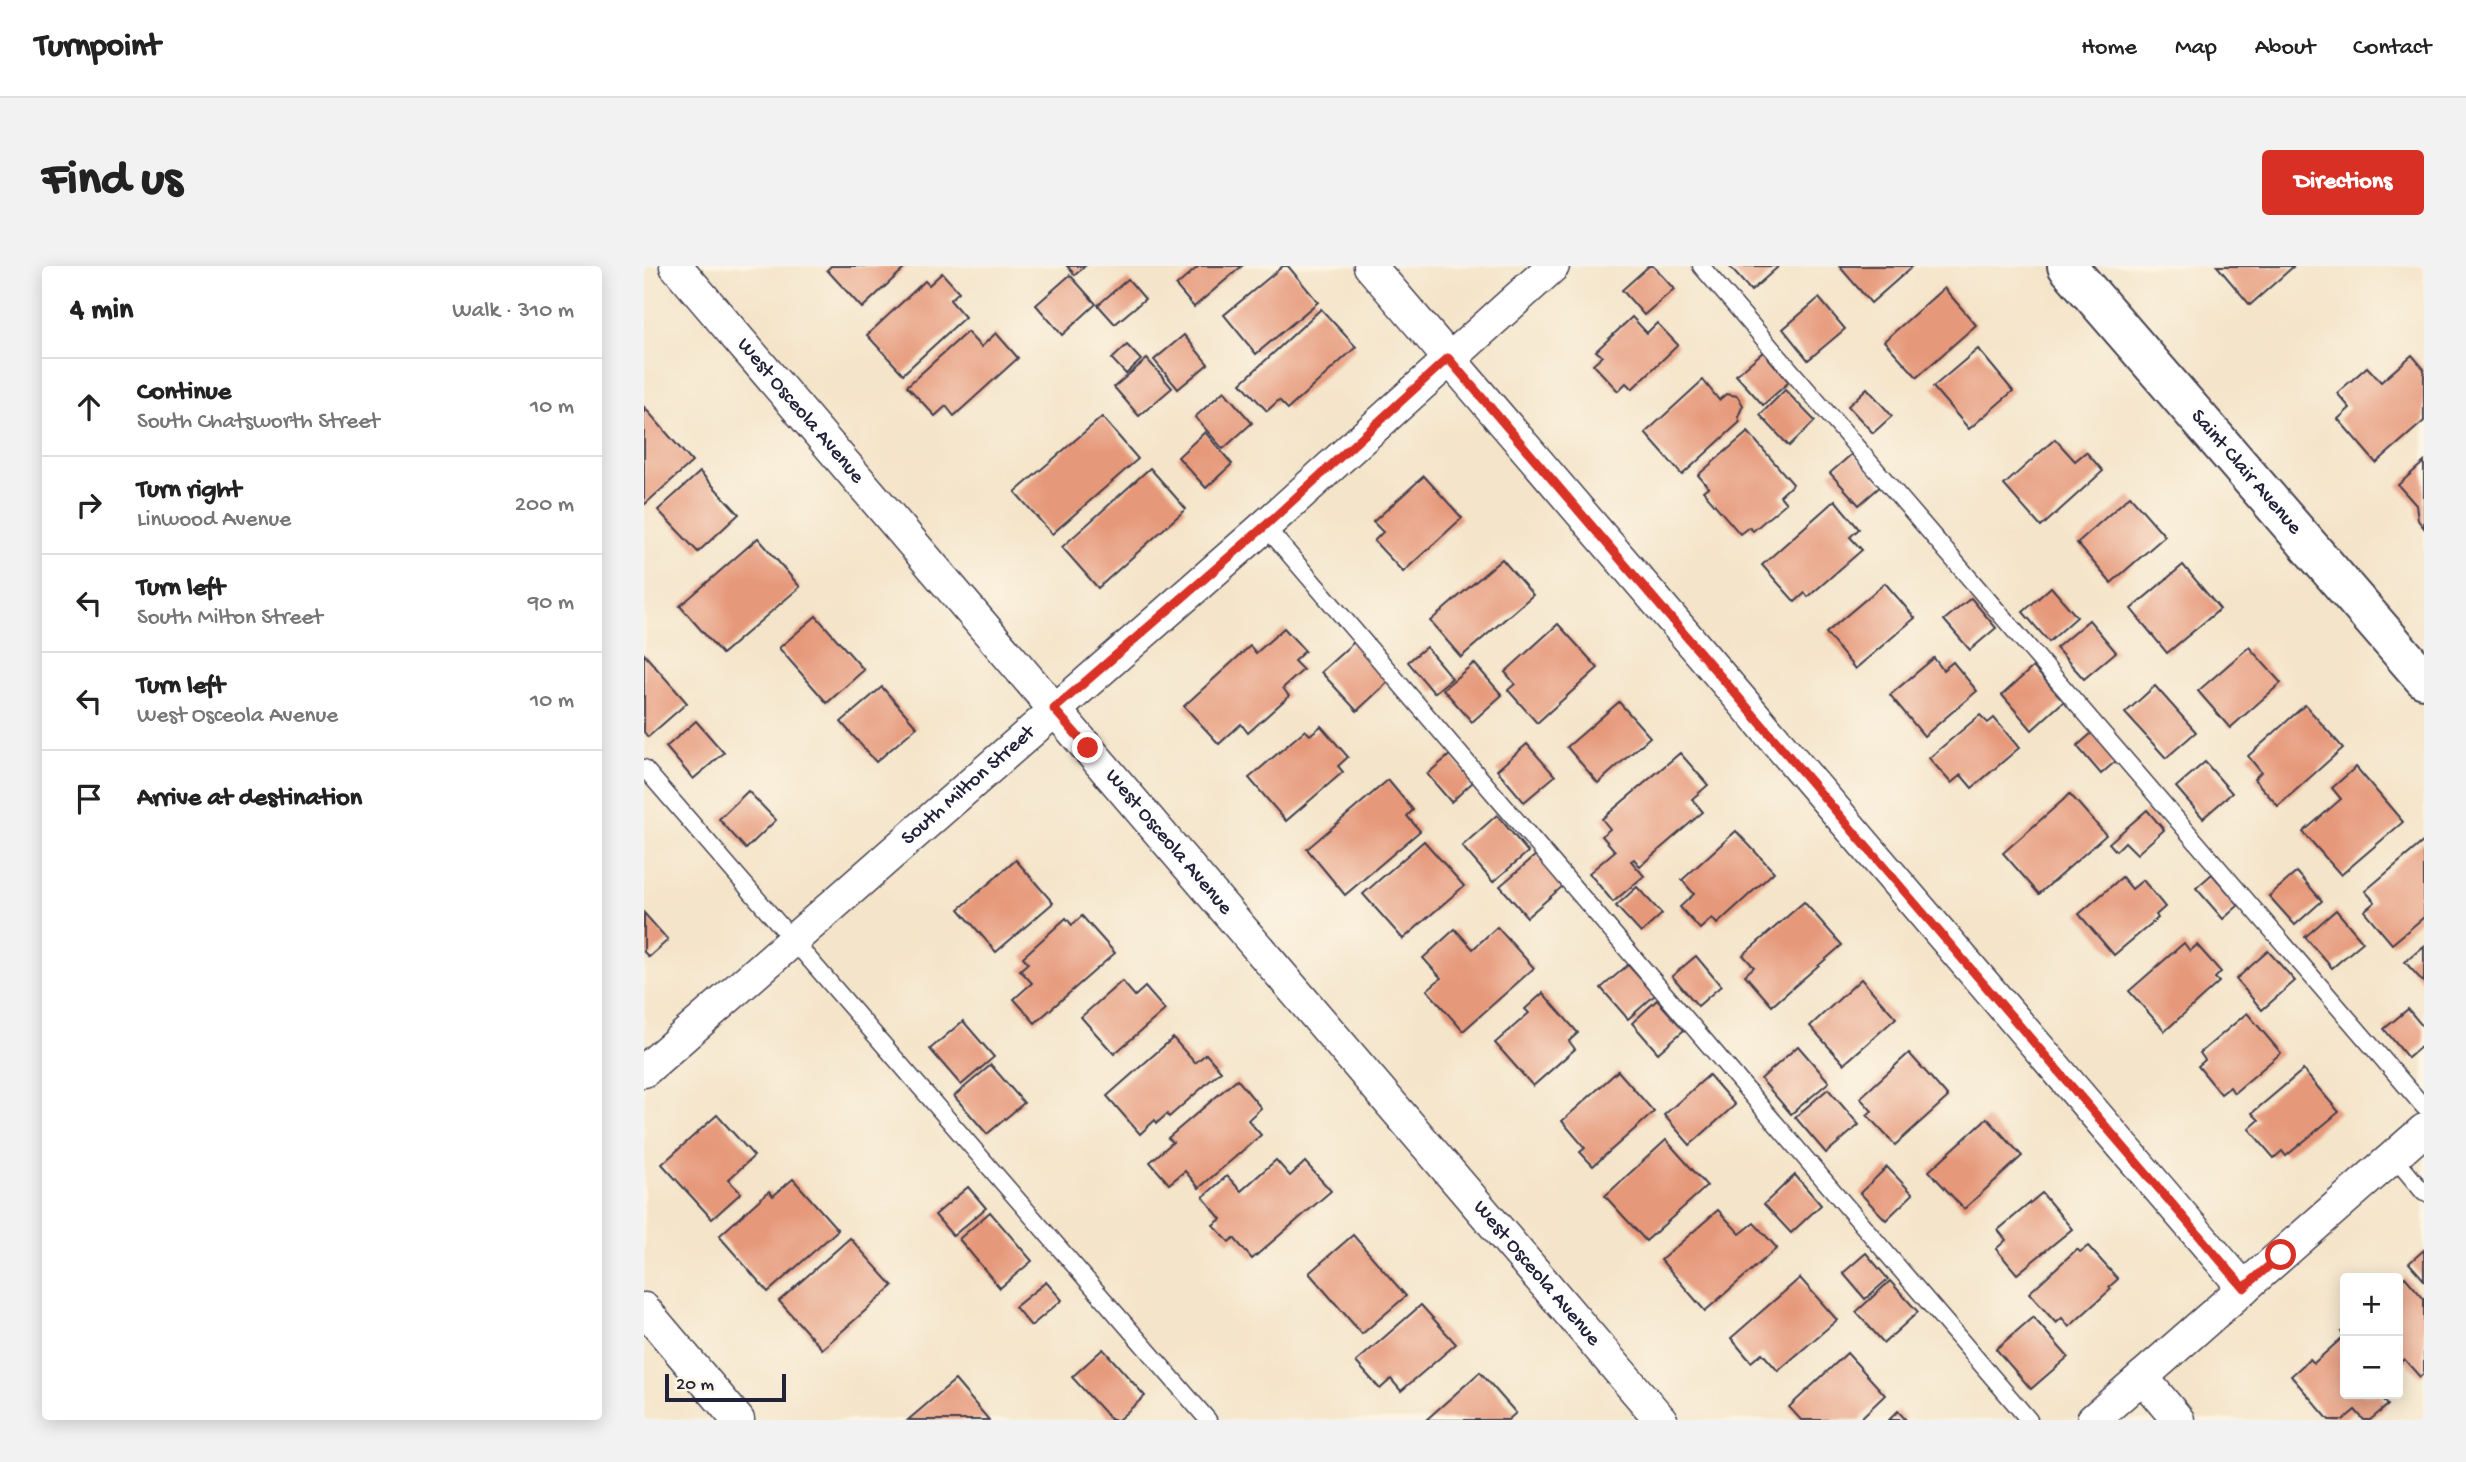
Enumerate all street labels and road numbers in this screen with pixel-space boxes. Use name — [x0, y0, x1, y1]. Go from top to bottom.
street label: West Osceola Avenue — [731, 333, 870, 490]
street label: Saint Clair Avenue — [2185, 405, 2307, 541]
street label: South Milton Street — [897, 719, 1042, 851]
street label: West Osceola Avenue — [1099, 765, 1238, 921]
street label: West Osceola Avenue — [1467, 1196, 1606, 1353]

